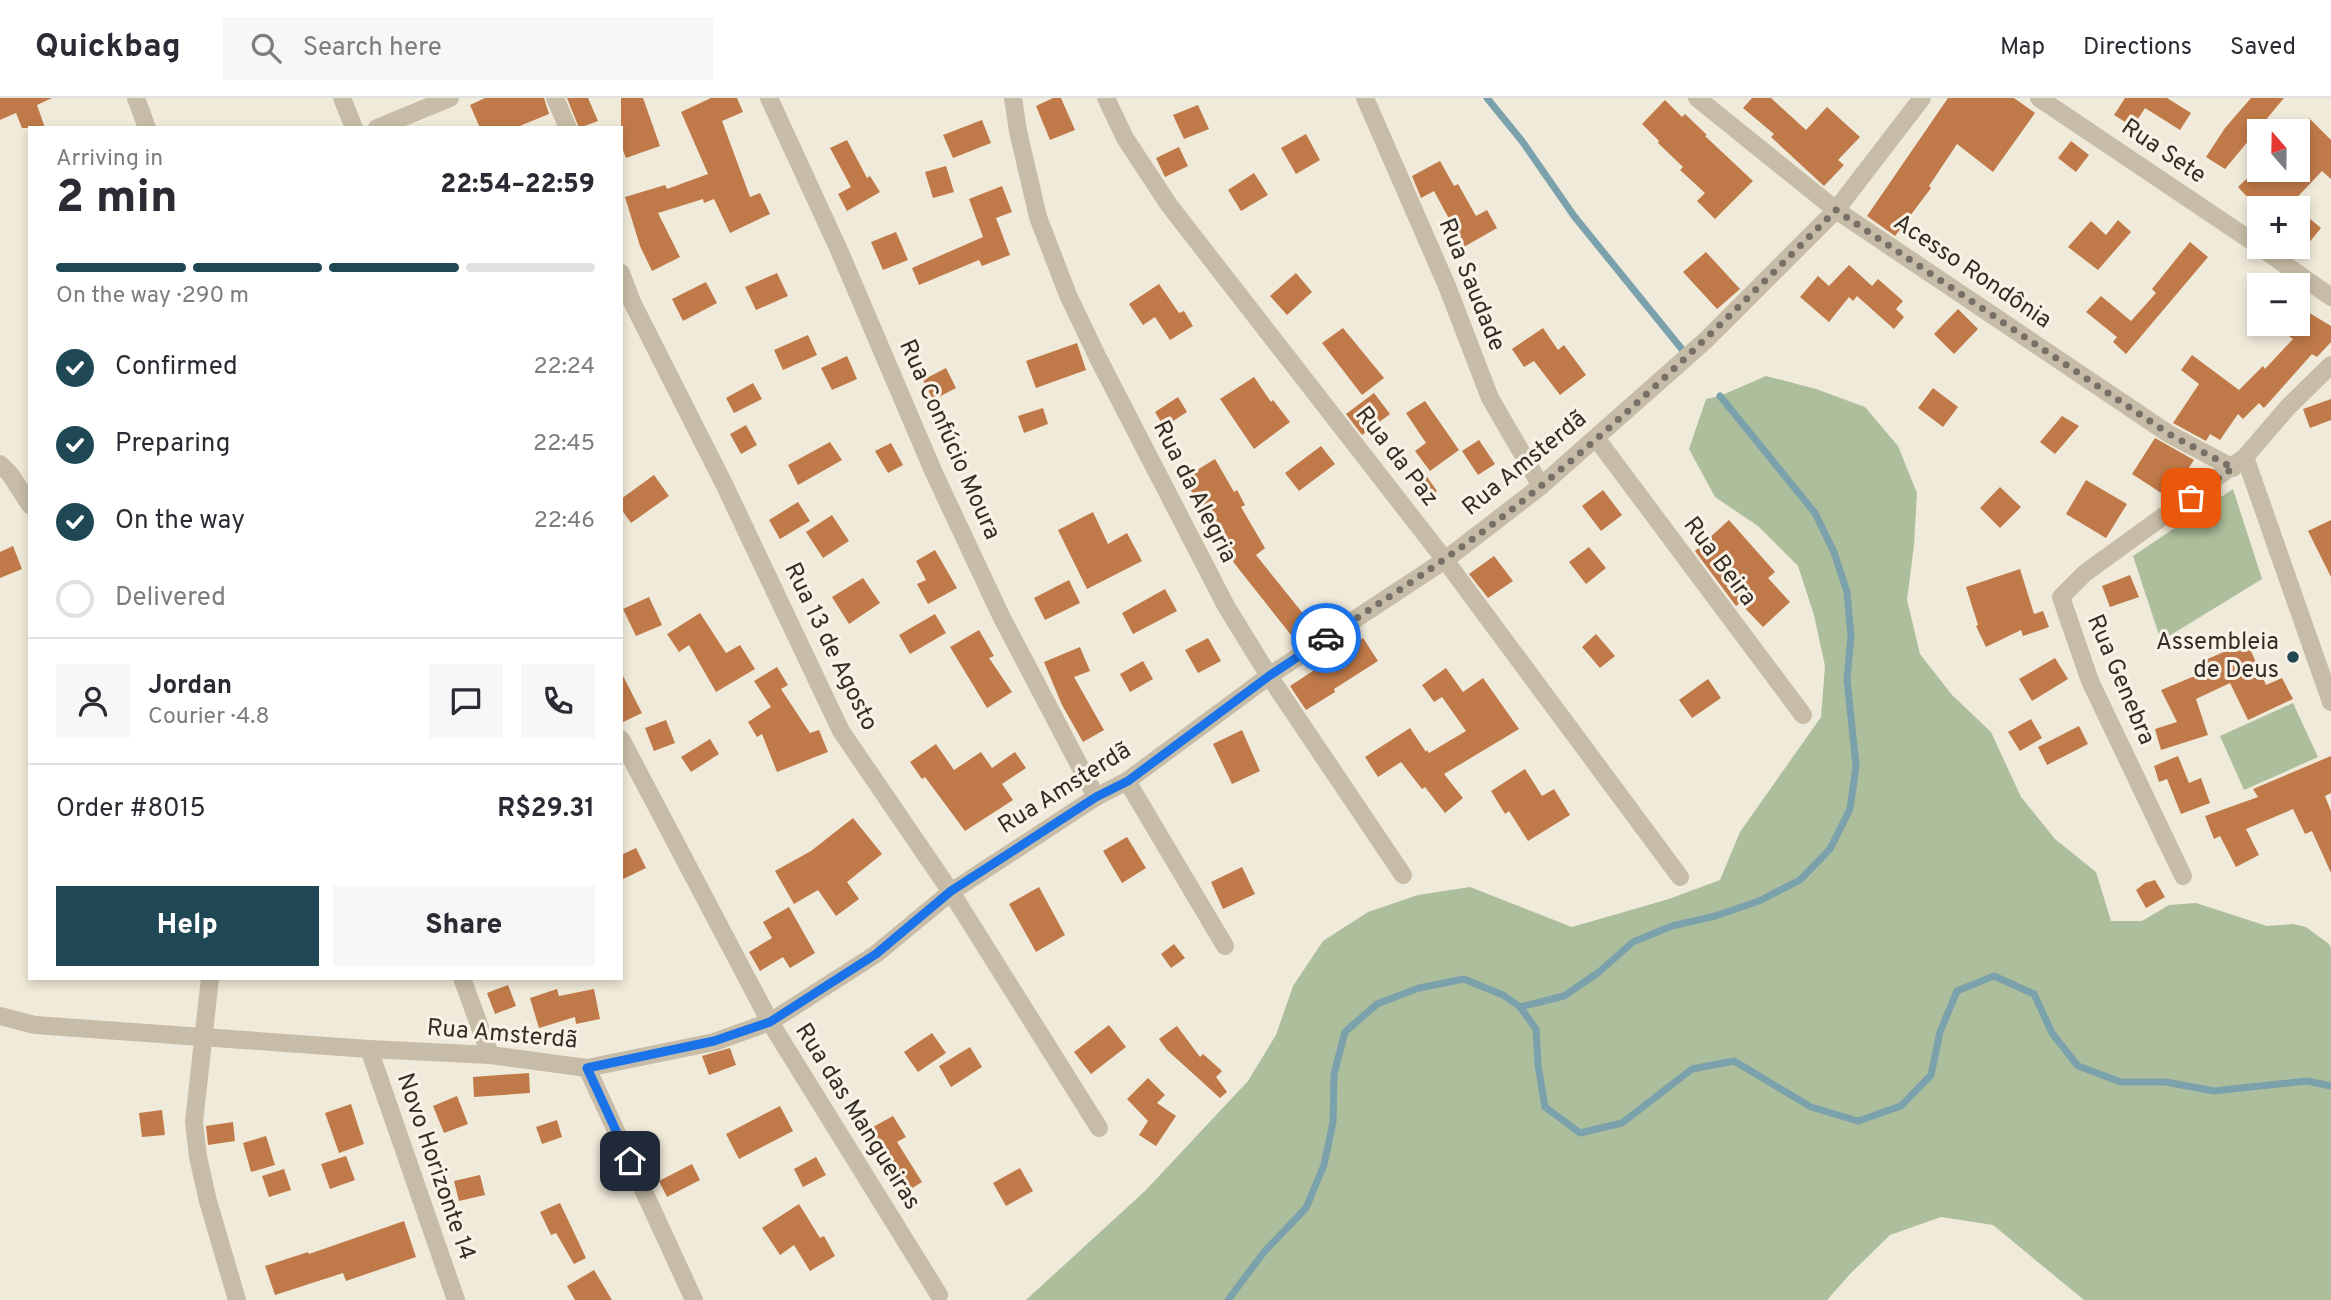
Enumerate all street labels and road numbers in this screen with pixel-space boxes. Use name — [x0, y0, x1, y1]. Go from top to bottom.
street label: Rua Sete — [2115, 113, 2211, 191]
street label: Acesso Rondônia — [1887, 208, 2057, 336]
street label: Rua Saudade — [1431, 214, 1511, 356]
street label: Rua Confúcio Moura — [891, 335, 1007, 545]
street label: Rua da Paz — [1348, 401, 1444, 513]
street label: Rua Amsterdã — [1457, 405, 1593, 523]
street label: Rua da Alegria — [1145, 416, 1243, 568]
street label: Rua Beira — [1676, 511, 1762, 613]
street label: Rua 13 de Agosto — [776, 558, 884, 736]
street label: Rua Genebra — [2079, 610, 2161, 750]
street label: Rua Amsterdã — [993, 736, 1137, 842]
street label: Rua Amsterdã — [425, 1013, 579, 1057]
street label: Rua das Mangueiras — [787, 1018, 927, 1216]
street label: Novo Horizonte 14 — [389, 1069, 481, 1265]

